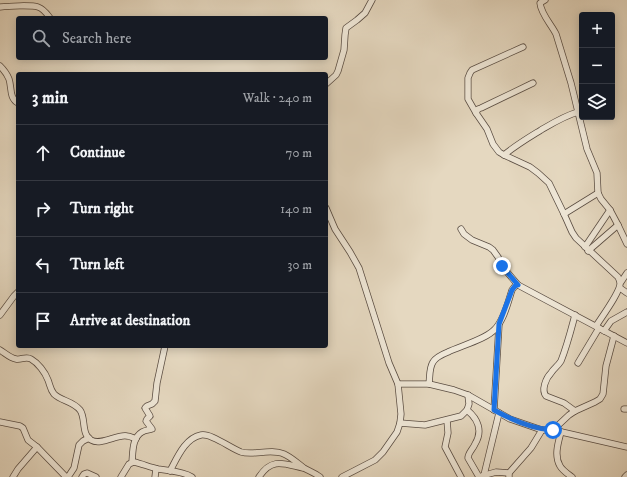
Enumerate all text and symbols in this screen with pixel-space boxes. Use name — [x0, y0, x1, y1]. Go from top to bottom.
map controls — [579, 12, 615, 120]
button: + — [579, 12, 615, 48]
search box — [16, 16, 328, 60]
icon: search — [30, 27, 52, 49]
text: Search here — [62, 29, 131, 48]
button: − — [579, 48, 615, 84]
button: layers — [579, 84, 615, 120]
text: 3 min — [32, 87, 68, 109]
text: Walk · 240 m — [243, 90, 312, 106]
icon: ahead — [32, 142, 54, 164]
text: Continue — [70, 143, 125, 162]
text: 70 m — [286, 145, 312, 161]
icon: right — [32, 198, 54, 220]
text: Turn right — [70, 199, 133, 218]
text: 140 m — [280, 201, 312, 217]
icon: left — [32, 254, 54, 276]
text: Turn left — [70, 255, 124, 274]
text: 30 m — [288, 257, 312, 273]
route end — [493, 257, 511, 275]
icon: arrive — [32, 310, 54, 332]
text: Arrive at destination — [70, 311, 190, 330]
route start — [544, 421, 562, 439]

